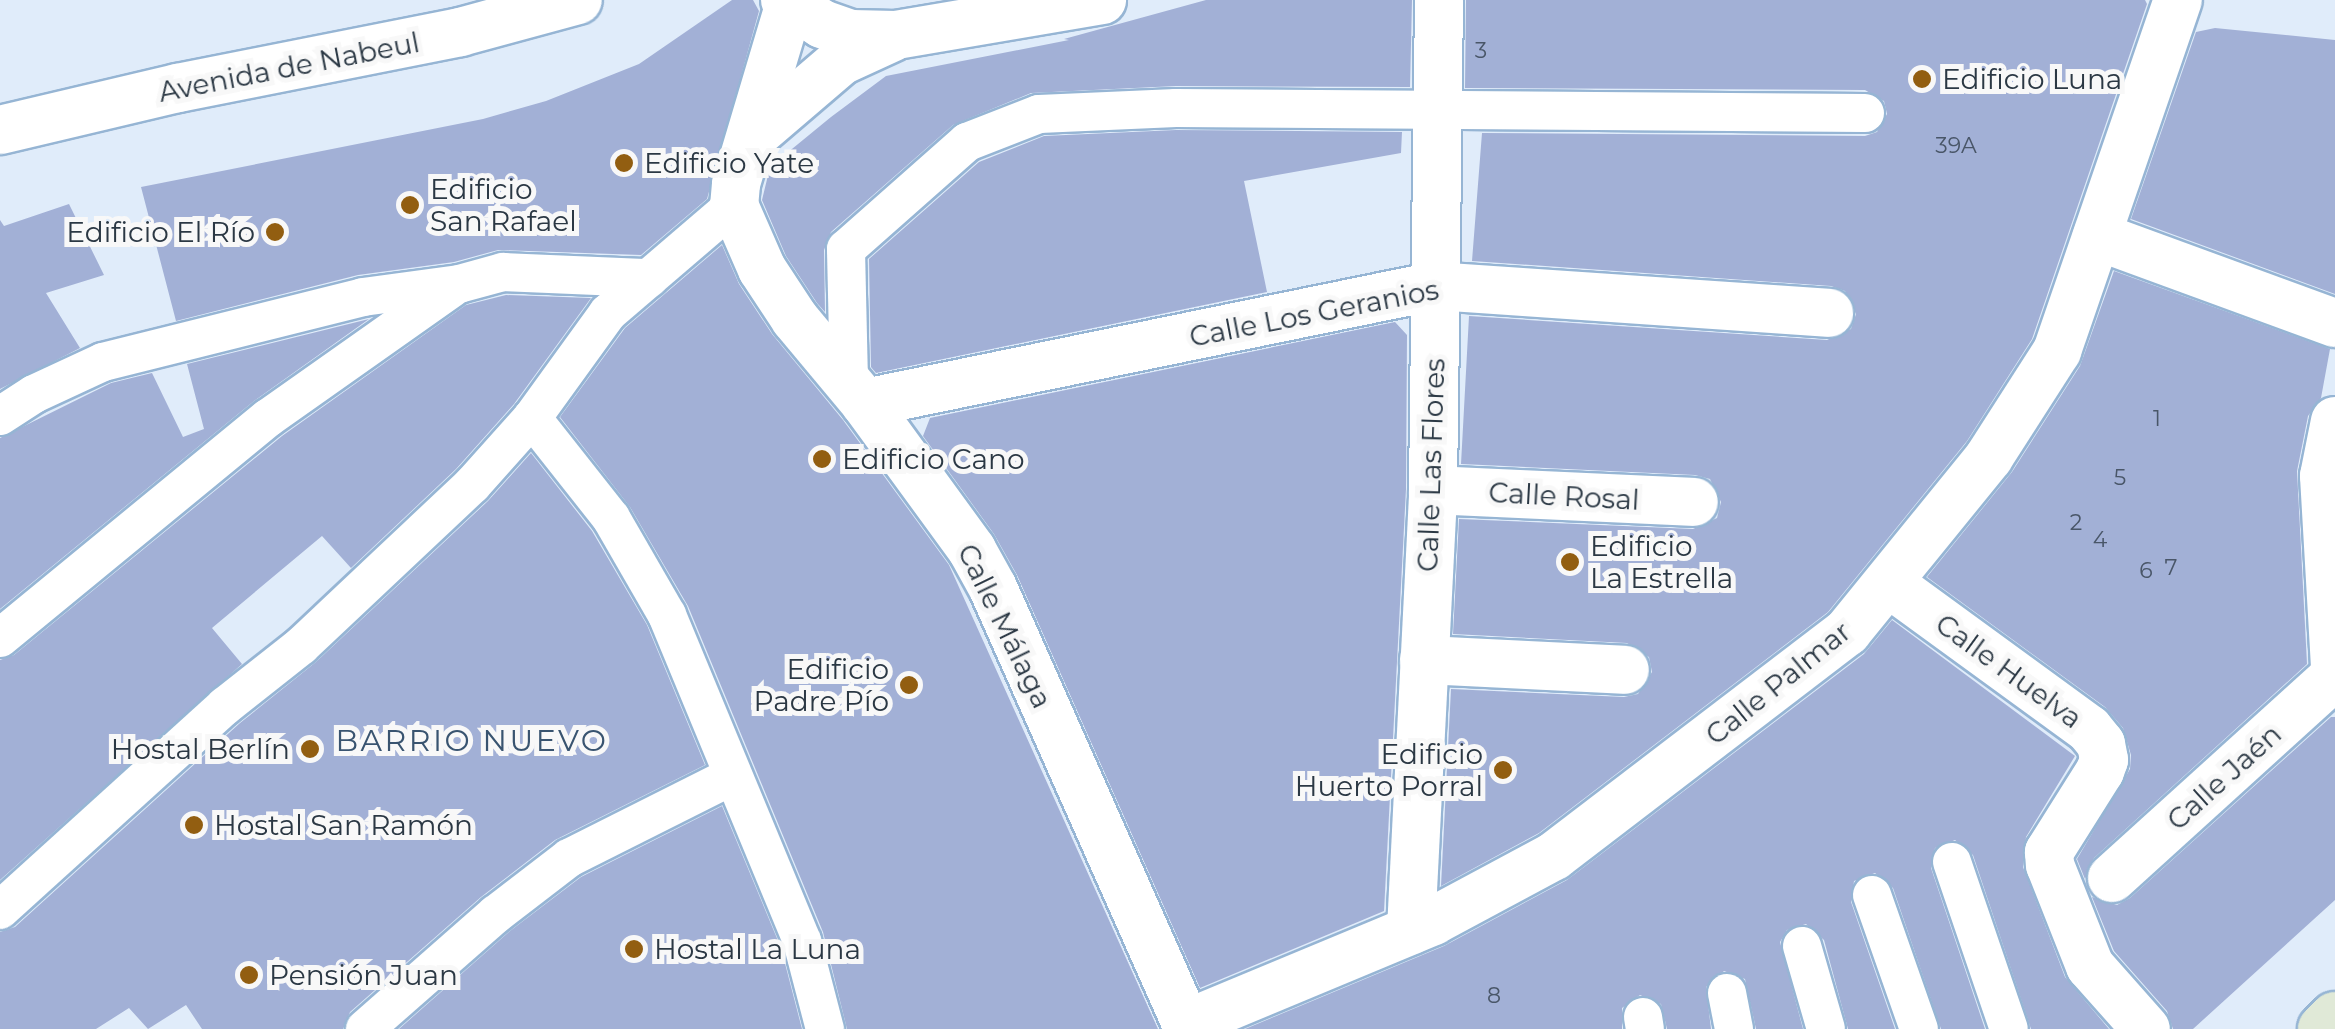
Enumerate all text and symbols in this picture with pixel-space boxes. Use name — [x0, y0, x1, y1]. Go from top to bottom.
street label: Avenida de Nabeul — [156, 25, 422, 109]
house number: 3 — [1475, 38, 1487, 64]
place label: Edificio Luna — [1942, 62, 2122, 96]
marker: Edificio Luna — [1911, 68, 1933, 90]
house number: 39A — [1935, 133, 1977, 159]
place label: Edificio Yate — [644, 146, 814, 180]
marker: Edificio Yate — [613, 152, 635, 174]
place label: Edificio San Rafael — [430, 172, 577, 238]
marker: Edificio San Rafael — [399, 194, 421, 216]
place label: Edificio El Río — [66, 215, 255, 249]
marker: Edificio El Río — [264, 221, 286, 243]
street label: Calle Los Geranios — [1187, 272, 1441, 354]
street label: Calle Las Flores — [1410, 358, 1452, 572]
house number: 1 — [2153, 406, 2161, 432]
place label: Edificio Cano — [842, 442, 1024, 476]
marker: Edificio Cano — [811, 448, 833, 470]
house number: 5 — [2114, 465, 2126, 491]
street label: Calle Rosal — [1488, 475, 1640, 517]
house number: 2 — [2070, 510, 2082, 536]
house number: 4 — [2093, 527, 2107, 553]
place label: Edificio La Estrella — [1590, 529, 1733, 595]
street label: Calle Málaga — [951, 538, 1059, 714]
marker: Edificio La Estrella — [1559, 551, 1581, 573]
house number: 7 — [2165, 555, 2177, 581]
house number: 6 — [2139, 558, 2153, 584]
street label: Calle Huelva — [1929, 607, 2089, 735]
street label: Calle Palmar — [1699, 614, 1857, 752]
place label: Edificio Padre Pío — [754, 652, 889, 718]
marker: Edificio Padre Pío — [898, 674, 920, 696]
street label: Calle Jaén — [2160, 717, 2288, 837]
district label: BARRIO NUEVO — [336, 723, 608, 759]
place label: Hostal Berlín — [111, 732, 290, 766]
place label: Edificio Huerto Porral — [1295, 737, 1483, 803]
marker: Hostal Berlín — [299, 738, 321, 760]
marker: Edificio Huerto Porral — [1492, 759, 1514, 781]
place label: Hostal San Ramón — [214, 808, 473, 842]
marker: Hostal San Ramón — [183, 814, 205, 836]
place label: Hostal La Luna — [654, 932, 861, 966]
marker: Hostal La Luna — [623, 938, 645, 960]
place label: Pensión Juan — [269, 958, 458, 992]
marker: Pensión Juan — [238, 964, 260, 986]
house number: 8 — [1487, 983, 1501, 1009]

